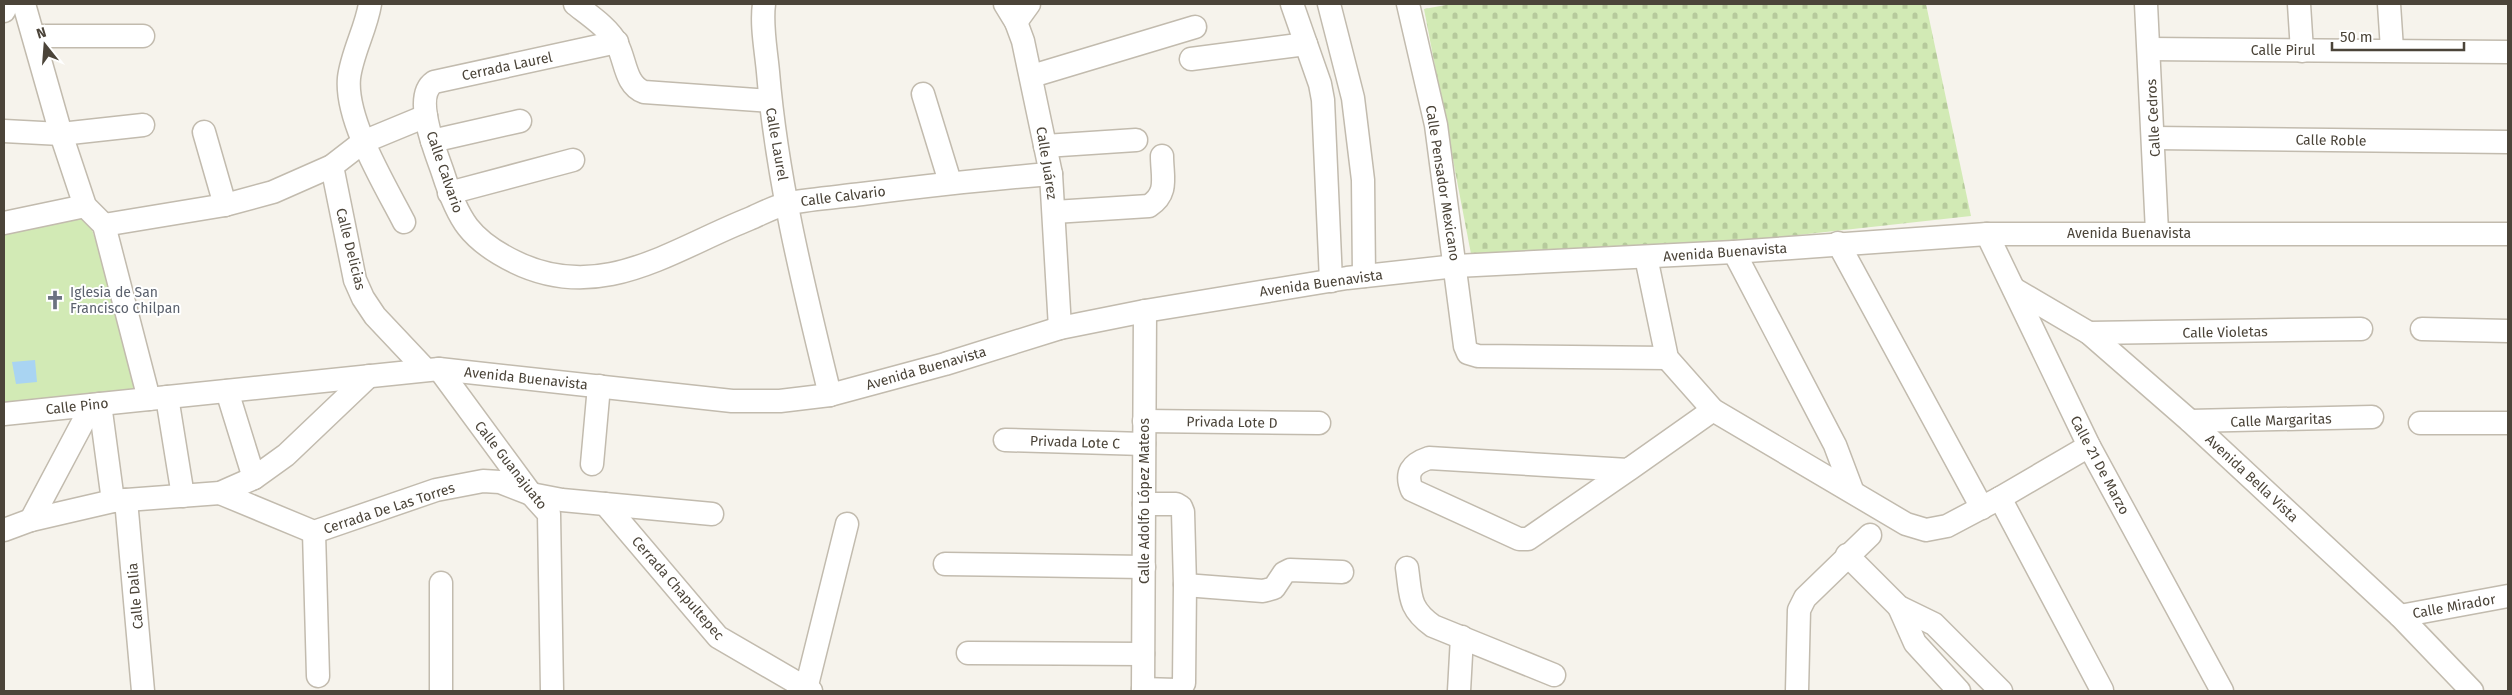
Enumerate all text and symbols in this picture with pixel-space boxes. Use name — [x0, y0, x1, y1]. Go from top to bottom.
north arrow — [20, 20, 70, 70]
scale bar — [2332, 20, 2464, 52]
text: N — [34, 24, 48, 43]
text: 50 m — [2340, 28, 2373, 46]
street label: Calle Pirul — [2251, 42, 2315, 59]
street label: Cerrada Laurel — [460, 49, 554, 84]
street label: Calle Cedros — [2143, 78, 2164, 157]
street label: Calle Pensador Mexicano — [1422, 104, 1463, 262]
street label: Calle Laurel — [762, 106, 791, 182]
street label: Calle Juárez — [1032, 126, 1061, 201]
street label: Calle Calvario — [423, 129, 466, 215]
street label: Calle Roble — [2295, 131, 2367, 150]
street label: Calle Calvario — [800, 183, 887, 210]
street label: Calle Delicias — [332, 206, 369, 292]
street label: Avenida Buenavista — [2067, 225, 2191, 242]
street label: Avenida Buenavista — [1662, 240, 1788, 265]
street label: Avenida Buenavista — [1258, 266, 1384, 301]
place label: Iglesia de San Francisco Chilpan — [70, 284, 181, 317]
church icon: Iglesia de San Francisco Chilpan — [44, 289, 66, 311]
street label: Calle Violetas — [2182, 323, 2268, 342]
street label: Avenida Buenavista — [864, 343, 988, 394]
street label: Avenida Buenavista — [463, 364, 589, 393]
street label: Calle Pino — [45, 395, 109, 418]
street label: Calle Margaritas — [2230, 410, 2332, 431]
street label: Privada Lote D — [1186, 413, 1278, 432]
street label: Calle 21 De Marzo — [2066, 413, 2133, 517]
street label: Calle Guanajuato — [471, 418, 550, 513]
street label: Calle Adolfo López Mateos — [1136, 418, 1153, 584]
street label: Avenida Bella Vista — [2202, 431, 2302, 526]
street label: Privada Lote C — [1030, 432, 1120, 453]
street label: Cerrada De Las Torres — [321, 479, 457, 538]
street label: Cerrada Chapultepec — [628, 533, 728, 644]
street label: Calle Dalia — [124, 562, 147, 630]
street label: Calle Mirador — [2411, 591, 2497, 622]

